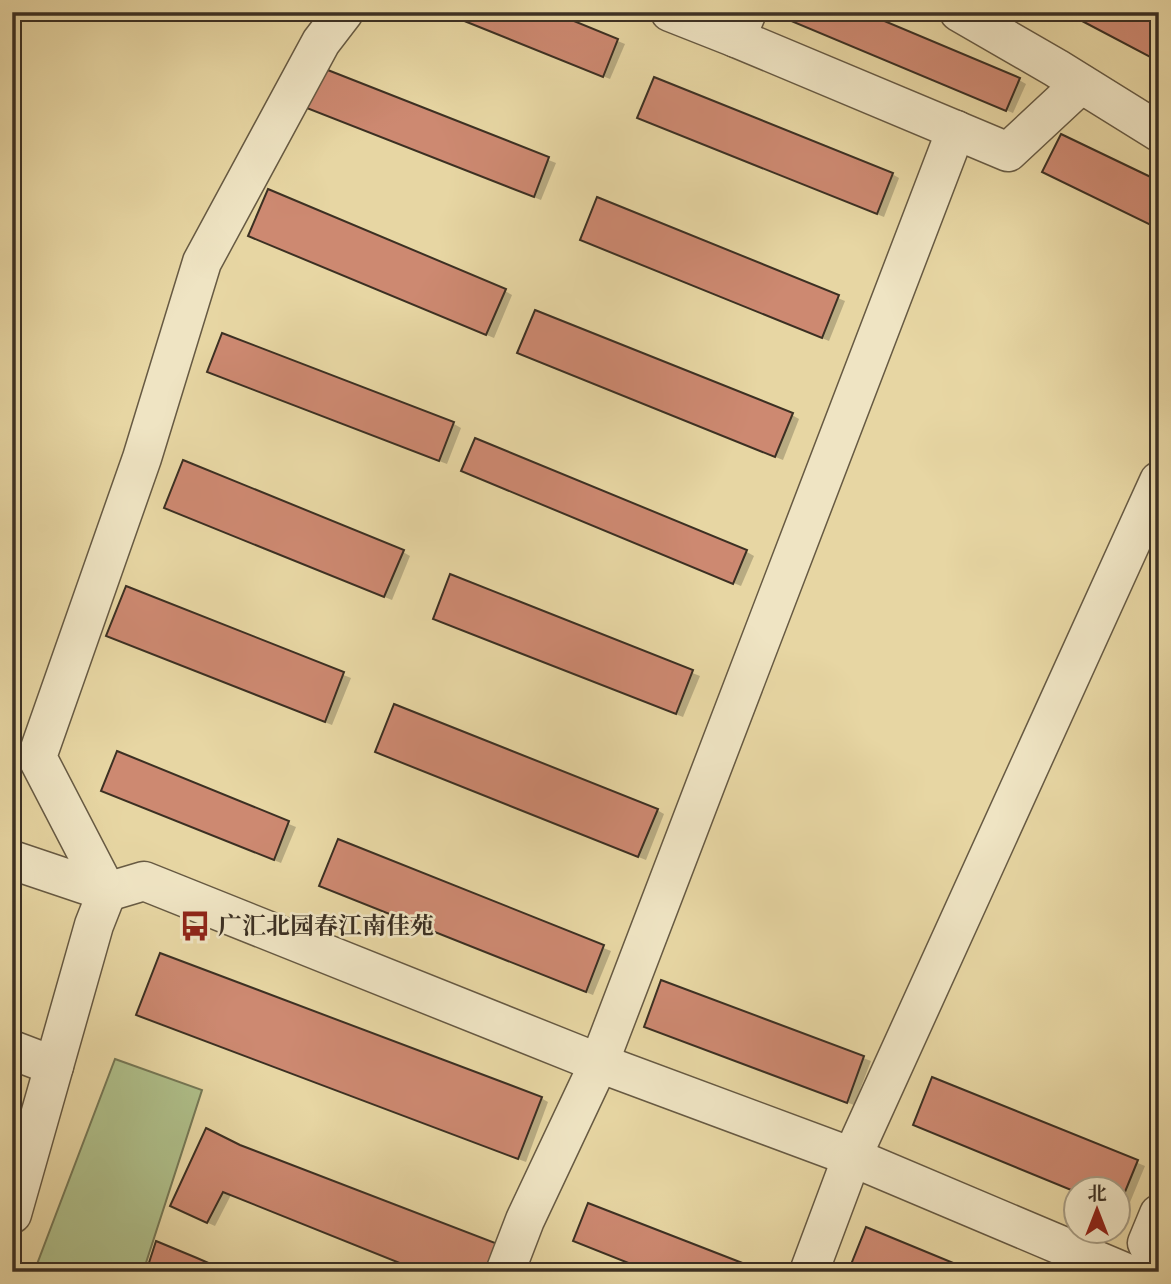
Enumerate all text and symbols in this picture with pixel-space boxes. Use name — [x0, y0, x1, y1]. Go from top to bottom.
bus stop icon: 广汇北园春江南佳苑 — [178, 909, 212, 943]
place label: 广汇北园春江南佳苑 — [218, 912, 434, 940]
north arrow — [1062, 1176, 1132, 1246]
text: 北 — [1087, 1183, 1107, 1205]

